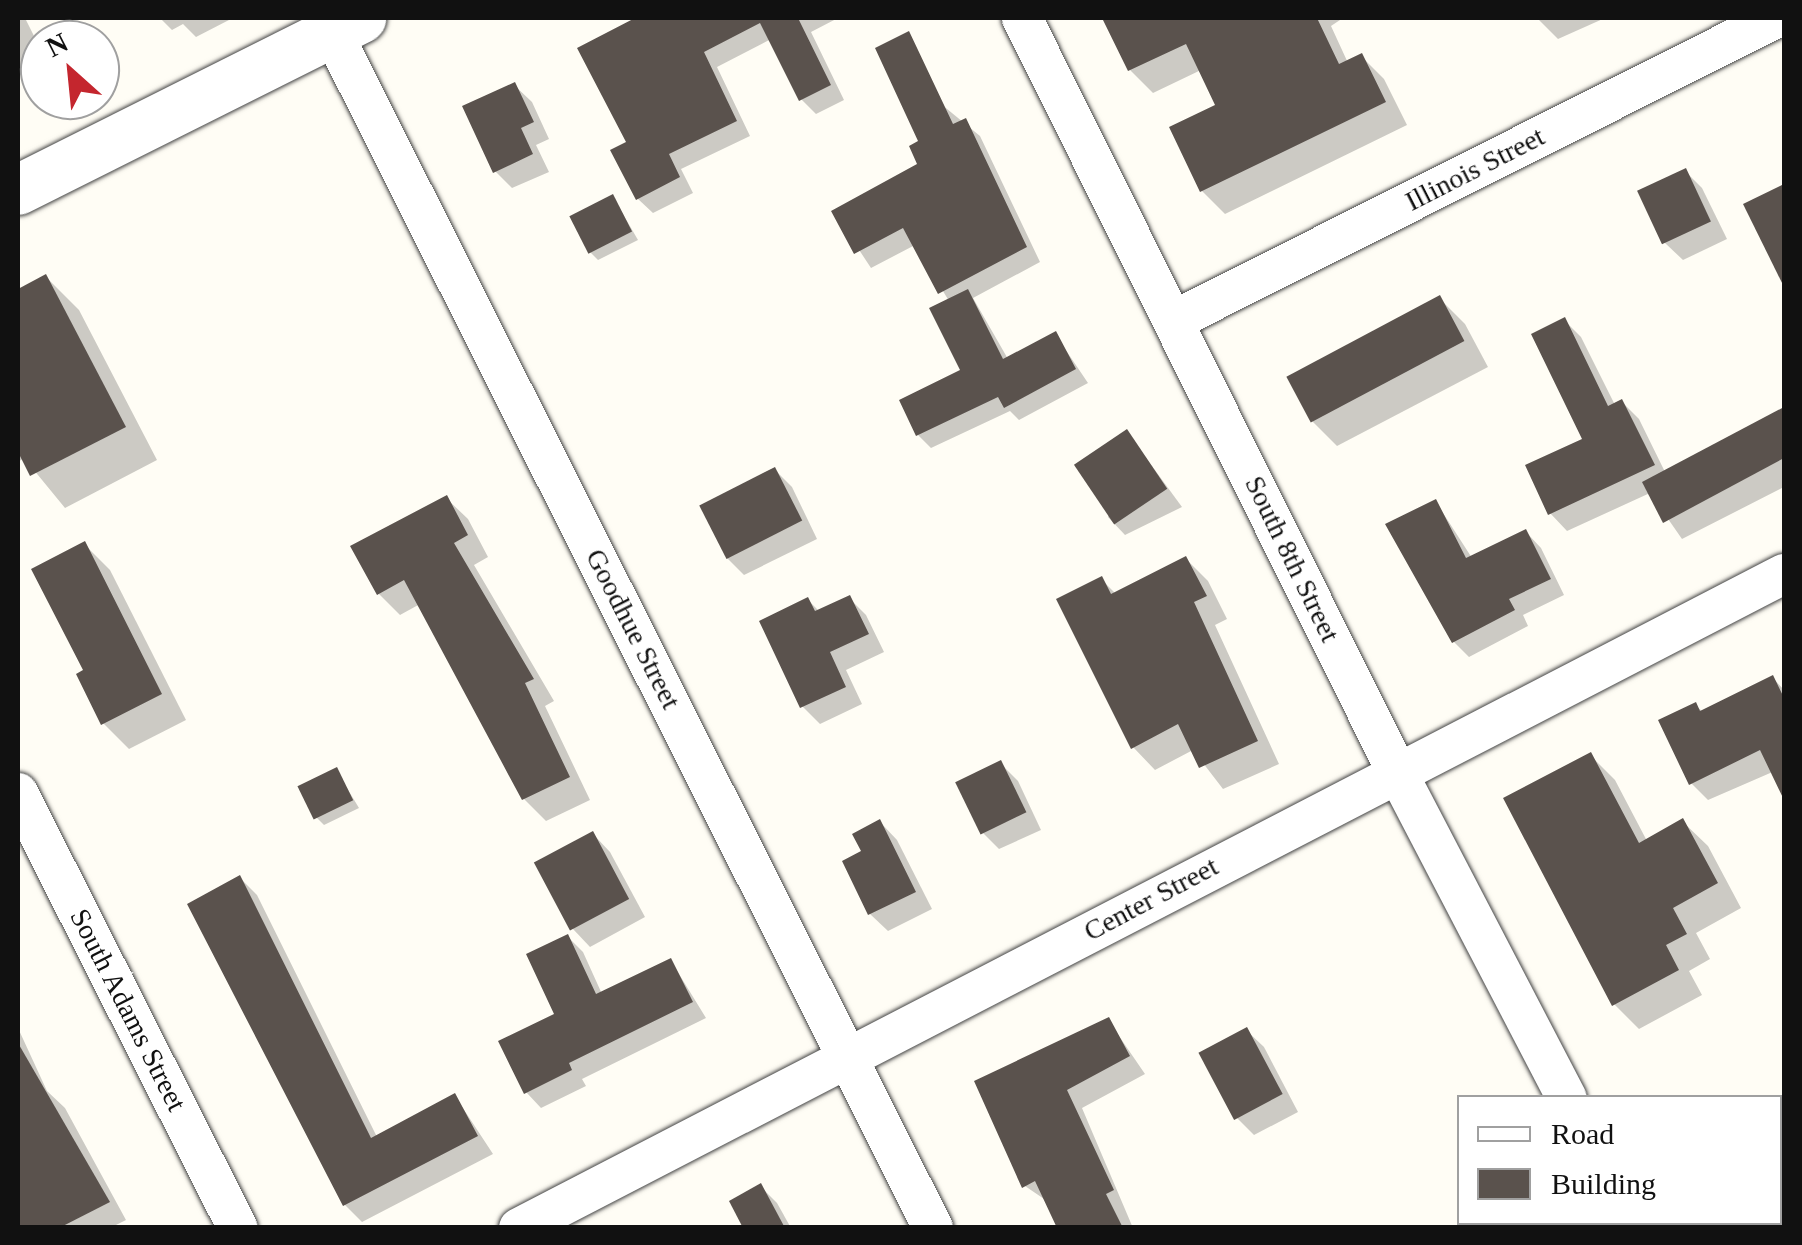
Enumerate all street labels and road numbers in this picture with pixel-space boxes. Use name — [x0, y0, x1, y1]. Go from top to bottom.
street label: Illinois Street — [1400, 120, 1550, 218]
street label: South 8th Street — [1237, 471, 1347, 647]
street label: Goodhue Street — [578, 543, 688, 715]
street label: Center Street — [1078, 850, 1224, 948]
street label: South Adams Street — [62, 903, 194, 1117]

